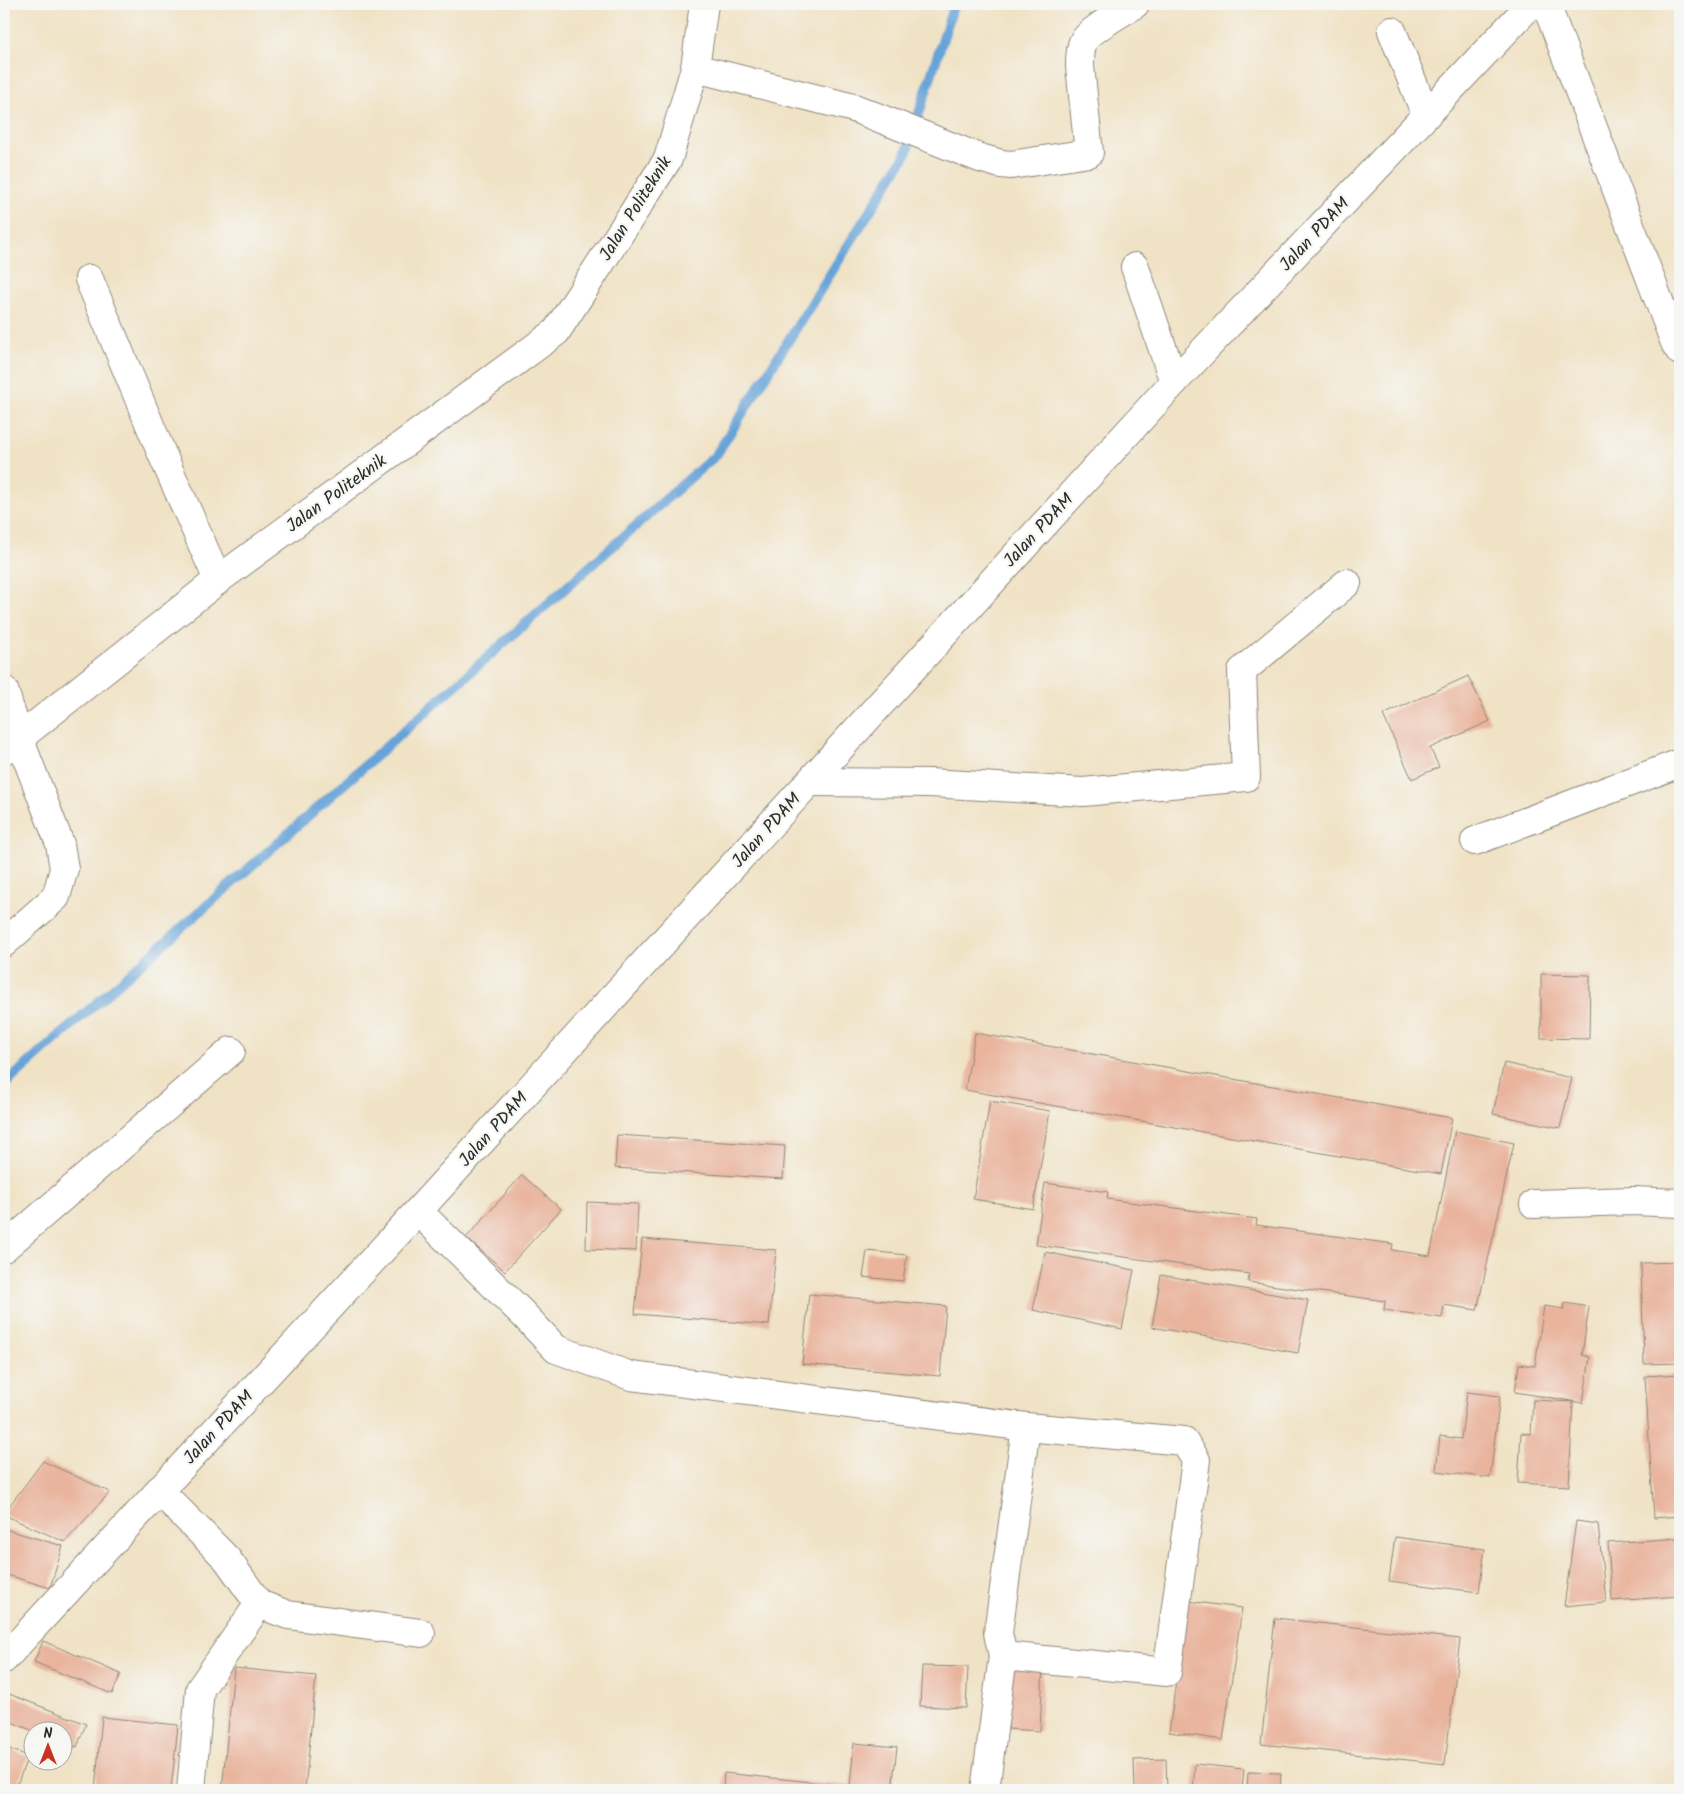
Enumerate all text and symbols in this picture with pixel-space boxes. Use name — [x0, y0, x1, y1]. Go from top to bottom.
street label: Jalan Politeknik — [592, 150, 680, 267]
street label: Jalan PDAM — [1273, 191, 1358, 279]
street label: Jalan Politeknik — [280, 447, 394, 541]
street label: Jalan PDAM — [997, 487, 1082, 575]
street label: Jalan PDAM — [725, 786, 810, 875]
street label: Jalan PDAM — [452, 1085, 537, 1174]
street label: Jalan PDAM — [177, 1384, 262, 1472]
north arrow — [22, 1722, 72, 1772]
text: N — [44, 1723, 53, 1745]

